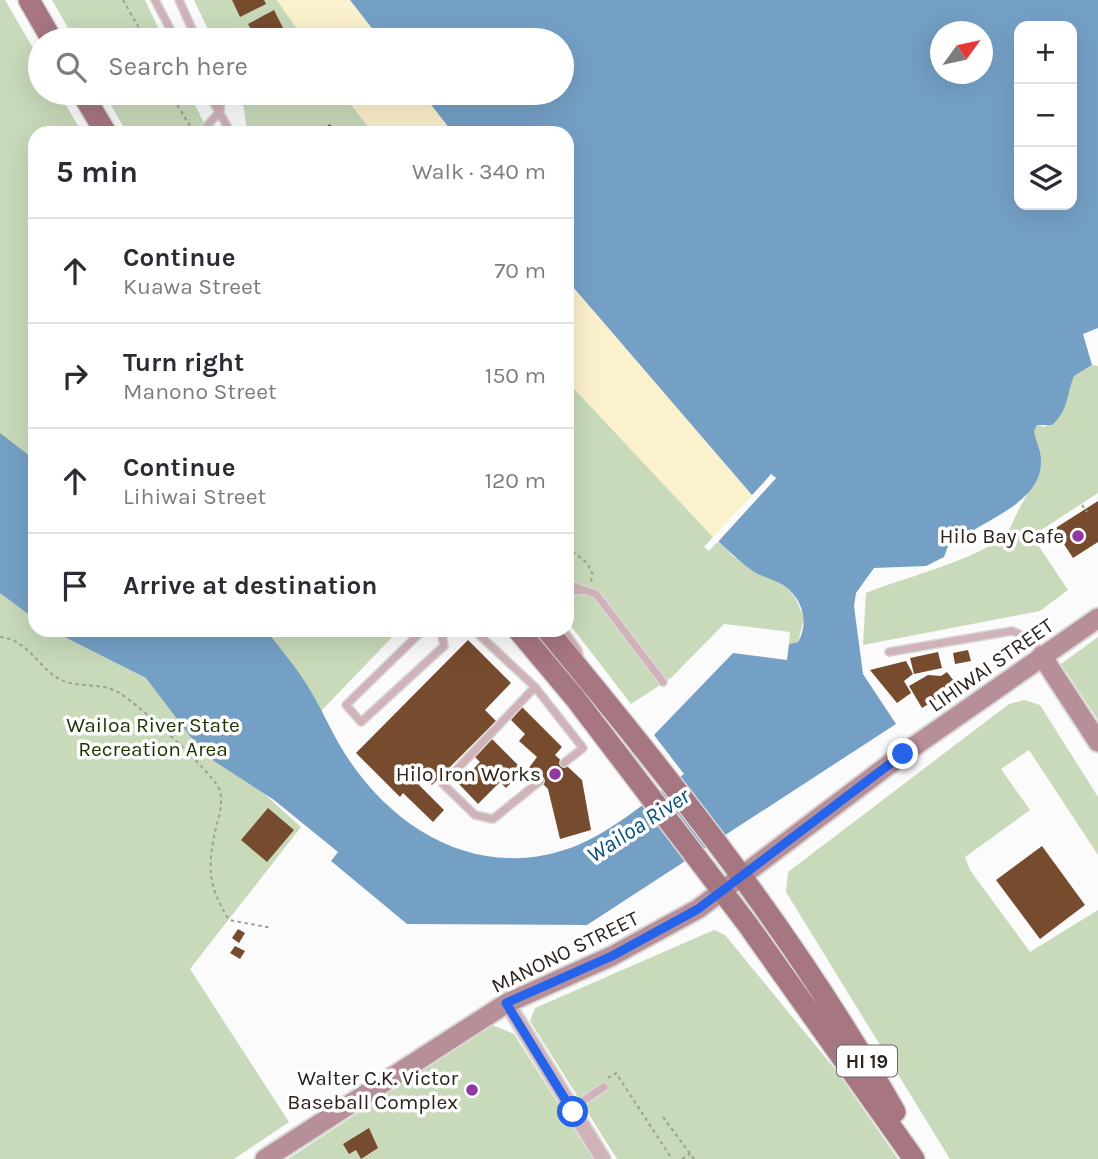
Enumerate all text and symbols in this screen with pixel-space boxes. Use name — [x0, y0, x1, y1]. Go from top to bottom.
north arrow — [930, 21, 993, 84]
map controls — [1014, 21, 1077, 210]
button: + — [1014, 21, 1077, 84]
search box — [28, 28, 574, 105]
icon: search — [52, 48, 90, 86]
text: Search here — [108, 51, 248, 82]
button: − — [1014, 84, 1077, 147]
button: layers — [1014, 147, 1077, 210]
text: 5 min — [56, 154, 138, 190]
text: Walk · 340 m — [412, 158, 546, 185]
text: Continue — [123, 242, 235, 273]
icon: ahead — [56, 252, 94, 290]
text: 70 m — [495, 257, 546, 284]
text: Kuawa Street — [123, 273, 261, 300]
text: Turn right — [123, 347, 244, 378]
icon: right — [56, 357, 94, 395]
text: 150 m — [485, 362, 546, 389]
text: Manono Street — [123, 378, 277, 405]
text: Continue — [123, 452, 235, 483]
icon: ahead — [56, 462, 94, 500]
text: 120 m — [484, 467, 546, 494]
text: Lihiwai Street — [123, 483, 266, 510]
place label: Hilo Bay Cafe — [940, 524, 1064, 548]
marker: Hilo Bay Cafe — [1070, 528, 1086, 544]
icon: arrive — [56, 567, 94, 605]
text: Arrive at destination — [123, 570, 377, 601]
street label: LIHIWAI STREET — [924, 613, 1058, 717]
park label: Wailoa River State Recreation Area — [66, 713, 240, 761]
route end — [887, 738, 918, 769]
place label: Hilo Iron Works — [396, 762, 541, 786]
marker: Hilo Iron Works — [547, 766, 563, 782]
water label: Wailoa River — [582, 782, 696, 869]
street label: MANONO STREET — [487, 906, 643, 998]
road number: HI 19 — [837, 1046, 897, 1077]
place label: Walter C.K. Victor Baseball Complex — [287, 1066, 458, 1114]
marker: Walter C.K. Victor Baseball Complex — [464, 1082, 480, 1098]
route start — [557, 1096, 588, 1127]

